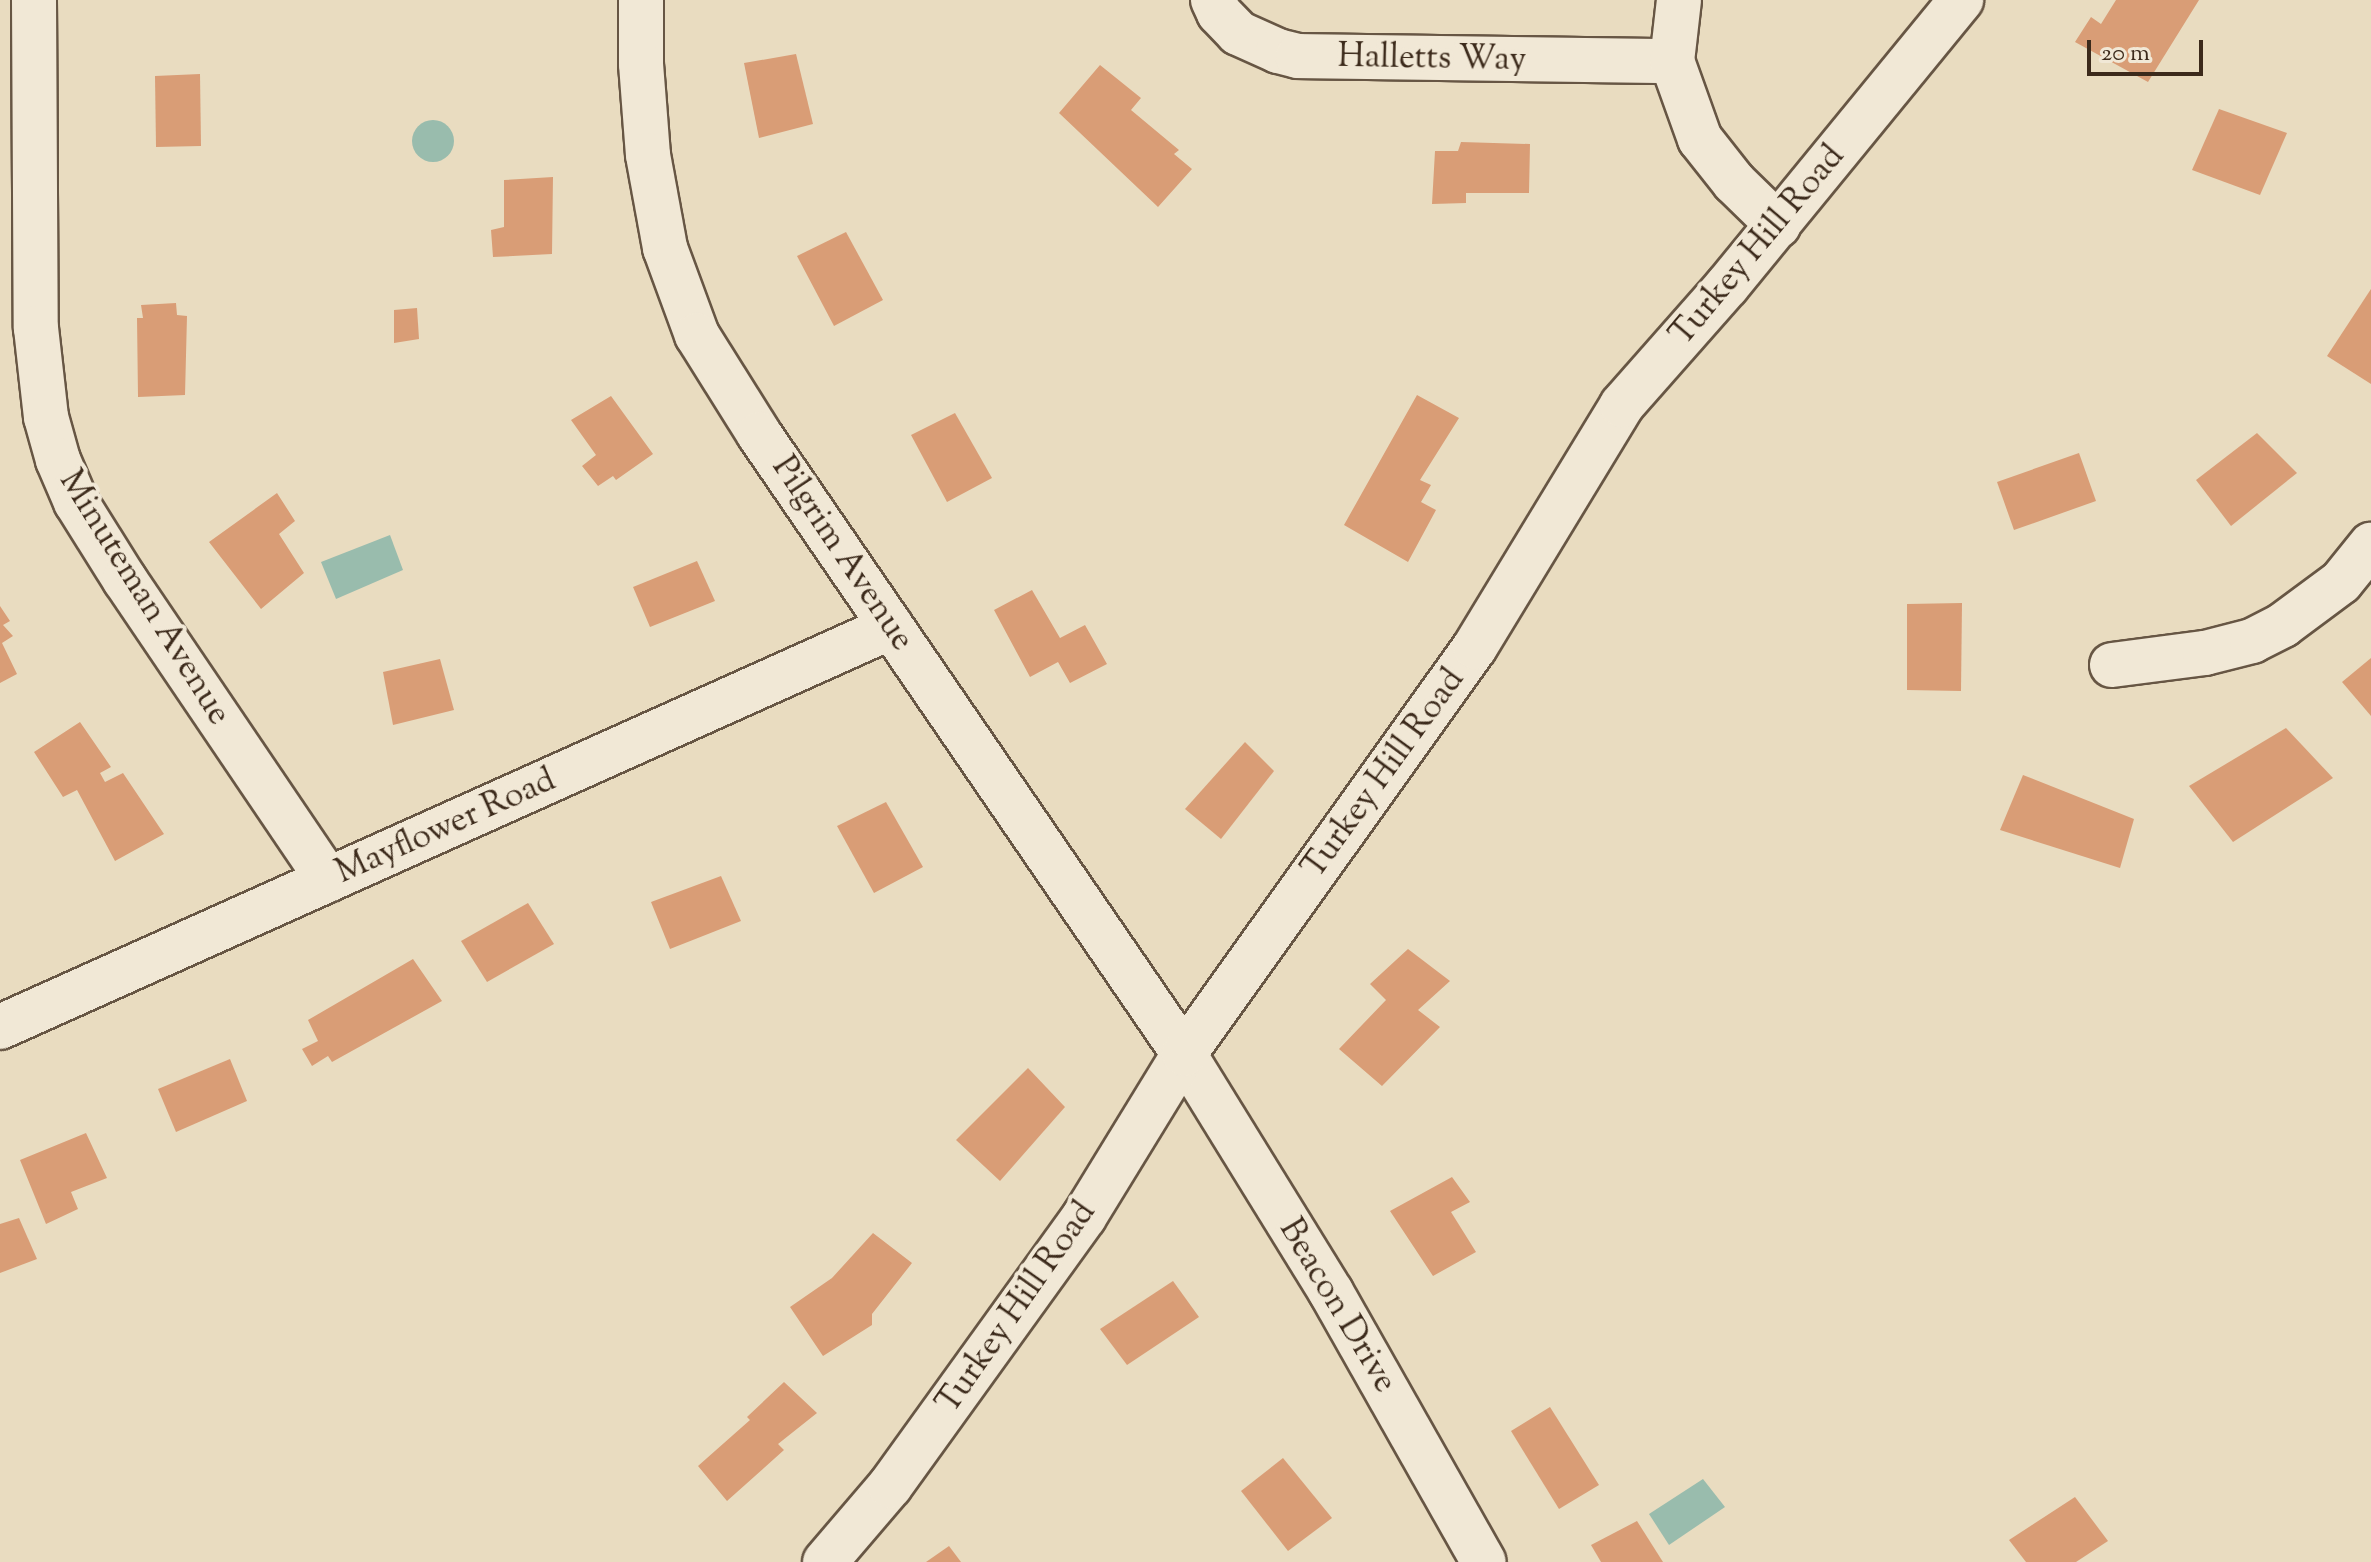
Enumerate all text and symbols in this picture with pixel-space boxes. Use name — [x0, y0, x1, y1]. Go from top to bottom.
scale bar — [2091, 24, 2207, 74]
street label: Halletts Way — [1337, 37, 1527, 81]
text: 20 m — [2101, 37, 2150, 71]
street label: Turkey Hill Road — [1662, 137, 1854, 355]
street label: Pilgrim Avenue — [762, 449, 922, 659]
street label: Minuteman Avenue — [49, 463, 239, 733]
street label: Turkey Hill Road — [1294, 661, 1474, 887]
street label: Mayflower Road — [330, 760, 562, 894]
street label: Turkey Hill Road — [929, 1194, 1105, 1422]
street label: Beacon Drive — [1269, 1212, 1405, 1400]

